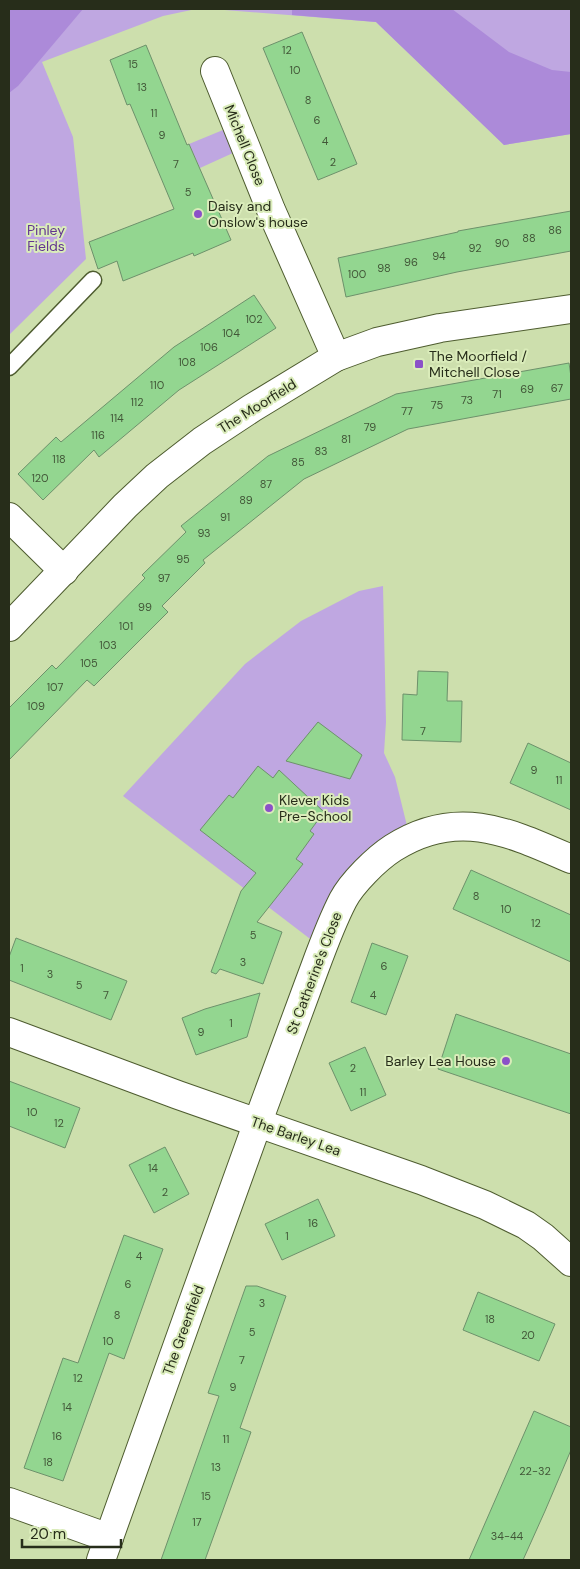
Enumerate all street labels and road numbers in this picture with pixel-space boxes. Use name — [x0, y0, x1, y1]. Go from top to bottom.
street label: Michell Close — [221, 102, 269, 188]
street label: The Moorfield — [215, 375, 299, 437]
street label: St Catherine's Close — [282, 909, 346, 1037]
street label: The Barley Lea — [249, 1112, 343, 1160]
street label: The Greenfield — [158, 1282, 208, 1378]

